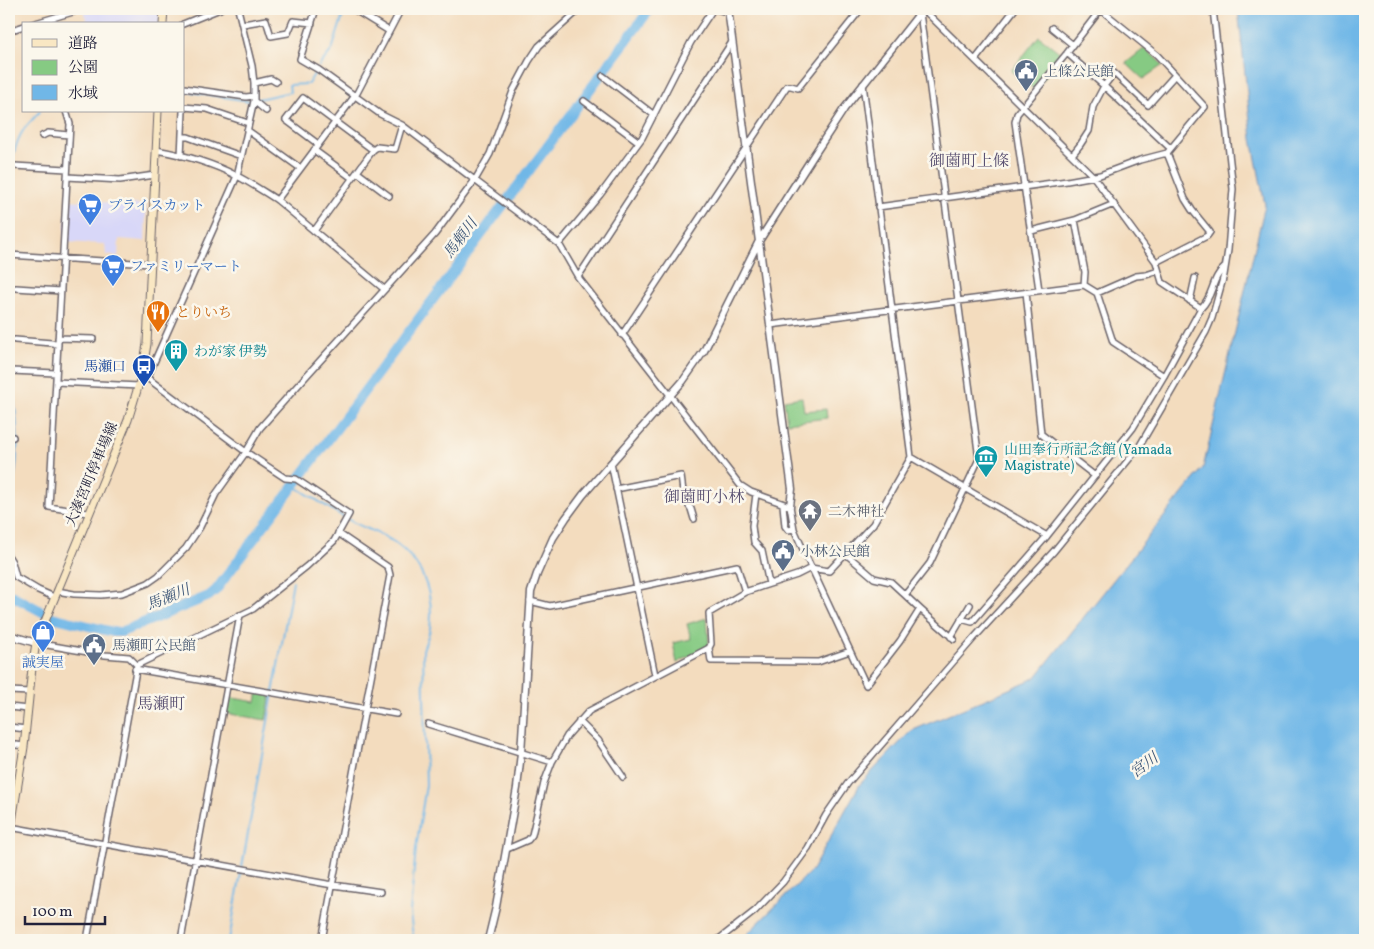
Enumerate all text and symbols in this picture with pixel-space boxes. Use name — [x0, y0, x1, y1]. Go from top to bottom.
legend — [22, 22, 185, 112]
text: 道路 — [68, 34, 98, 55]
text: 公園 — [68, 58, 98, 79]
public building icon: 上條公民館 — [1013, 58, 1039, 92]
place label: 上條公民館 — [1044, 63, 1114, 82]
text: 水域 — [68, 84, 98, 105]
district label: 御薗町上條 — [929, 151, 1009, 173]
supermarket icon: プライスカット — [77, 192, 103, 226]
place label: プライスカット — [108, 197, 205, 216]
water label: 馬頼川 — [439, 213, 484, 263]
supermarket icon: ファミリーマート — [100, 253, 126, 287]
place label: ファミリーマート — [130, 258, 242, 277]
restaurant icon: とりいち — [145, 299, 171, 333]
place label: とりいち — [176, 304, 232, 323]
building icon: わが家 伊勢 — [163, 338, 189, 372]
place label: わが家 伊勢 — [194, 343, 267, 362]
bus stop icon: 馬瀬口 — [131, 353, 157, 387]
place label: 馬瀬口 — [84, 358, 126, 377]
street label: 大湊宮町停車場線 — [62, 419, 123, 530]
place label: 山田奉行所記念館 (Yamada Magistrate) — [1004, 441, 1172, 476]
museum icon: 山田奉行所記念館 (Yamada Magistrate) — [973, 444, 999, 478]
district label: 御薗町小林 — [664, 487, 745, 509]
temple icon: 二木神社 — [797, 498, 823, 532]
place label: 二木神社 — [828, 503, 884, 522]
public building icon: 小林公民館 — [770, 538, 796, 572]
place label: 小林公民館 — [800, 543, 870, 562]
water label: 馬瀬川 — [144, 579, 195, 617]
shop icon: 誠実屋 — [30, 619, 56, 653]
public building icon: 馬瀬町公民館 — [81, 632, 107, 666]
place label: 馬瀬町公民館 — [112, 637, 196, 656]
place label: 誠実屋 — [22, 654, 64, 673]
district label: 馬瀬町 — [137, 694, 185, 716]
water label: 宮川 — [1127, 748, 1165, 784]
scale bar — [25, 894, 105, 926]
text: 100 m — [32, 902, 72, 923]

